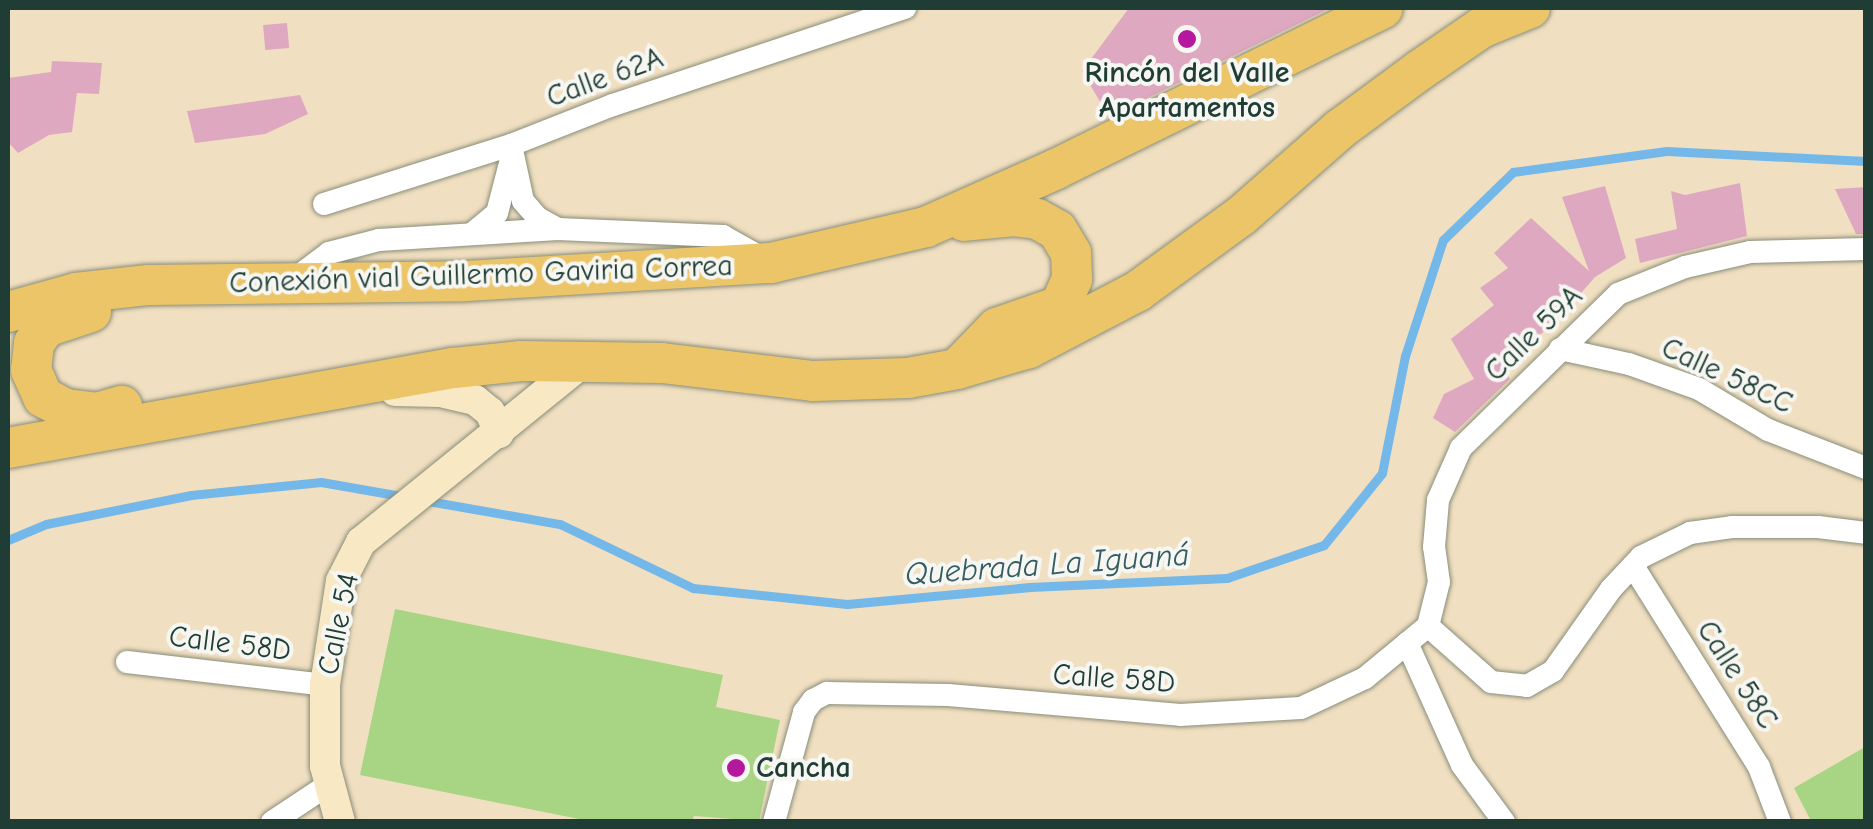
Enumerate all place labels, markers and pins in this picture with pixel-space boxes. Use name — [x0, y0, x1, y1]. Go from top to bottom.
marker: Rincón del Valle Apartamentos — [1176, 28, 1198, 50]
place label: Rincón del Valle Apartamentos — [1085, 55, 1289, 126]
place label: Cancha — [756, 750, 851, 786]
marker: Cancha — [725, 757, 747, 779]

